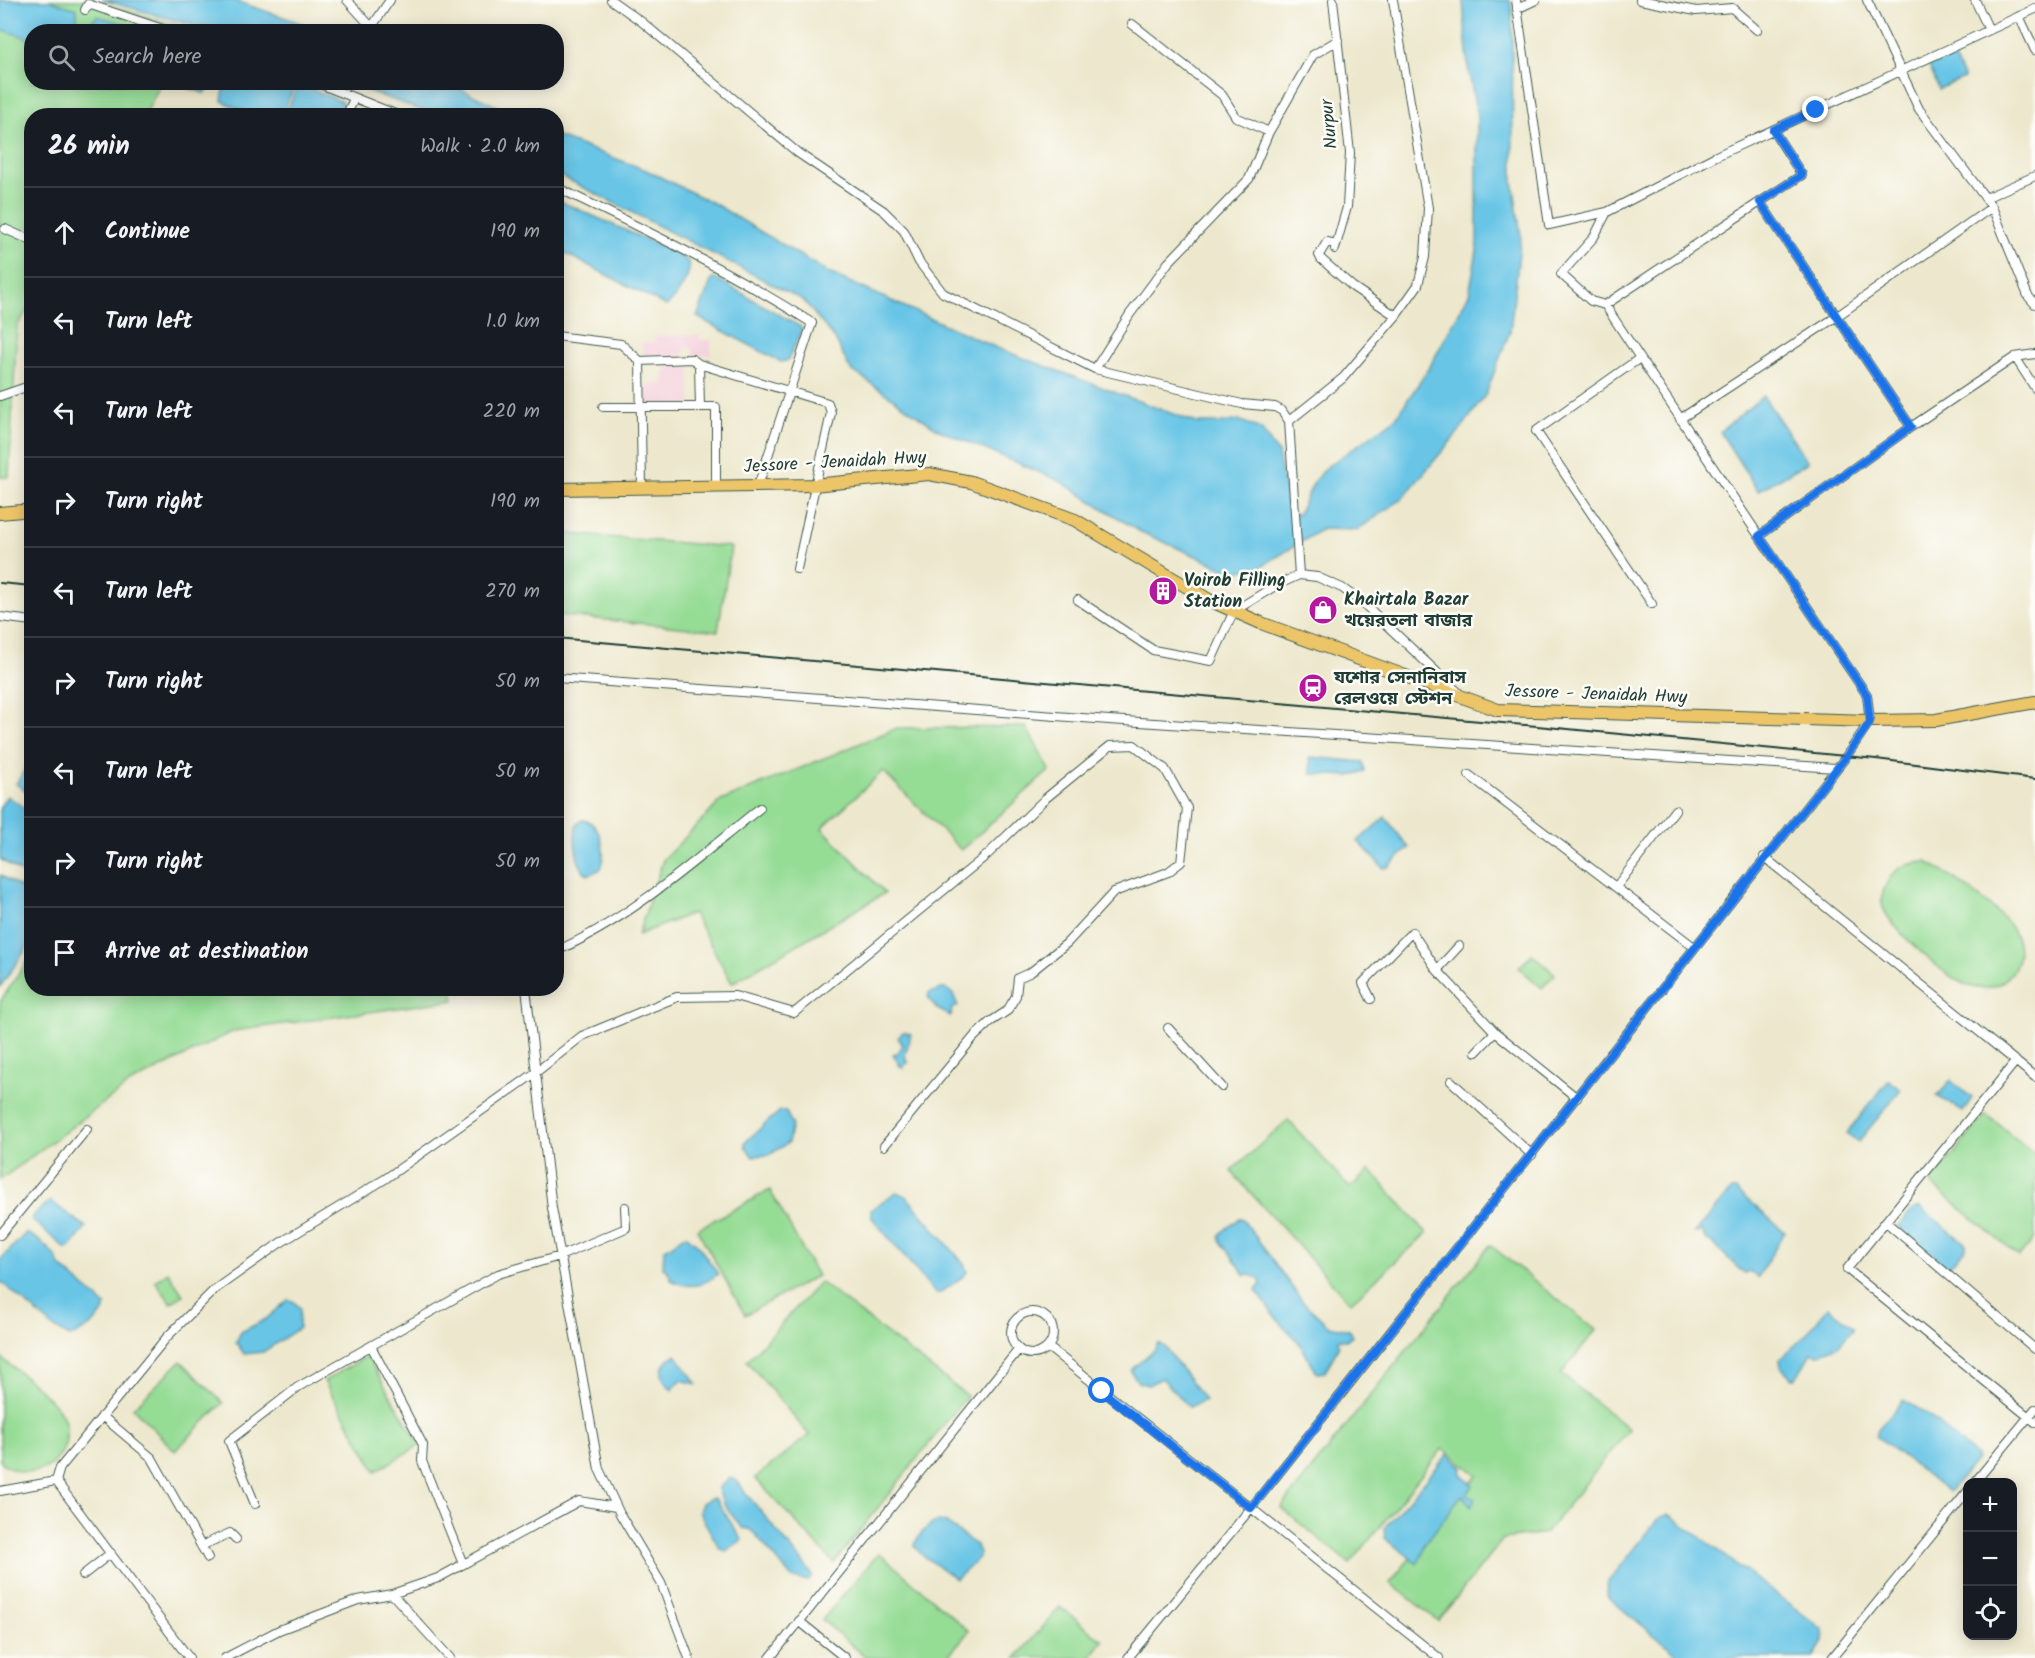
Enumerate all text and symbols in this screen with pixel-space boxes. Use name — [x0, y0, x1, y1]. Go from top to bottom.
search box — [24, 24, 564, 90]
text: Search here — [93, 40, 201, 75]
icon: search — [45, 41, 78, 74]
route end — [1802, 96, 1828, 122]
street label: Nurpur — [1313, 97, 1347, 150]
text: 26 min — [48, 126, 130, 168]
text: Walk · 2.0 km — [420, 131, 540, 163]
text: Continue — [105, 215, 190, 250]
icon: ahead — [48, 216, 81, 249]
text: 190 m — [490, 216, 540, 248]
text: Turn left — [105, 305, 192, 340]
icon: left — [48, 306, 81, 339]
text: 1.0 km — [486, 306, 540, 338]
text: Turn left — [105, 395, 192, 430]
icon: left — [48, 396, 81, 429]
text: 220 m — [483, 396, 540, 428]
street label: Jessore - Jenaidah Hwy — [743, 444, 927, 482]
text: Turn right — [105, 485, 203, 520]
icon: right — [48, 486, 81, 519]
text: 190 m — [490, 486, 540, 518]
place label: Voirob Filling Station — [1184, 567, 1286, 617]
text: Turn left — [105, 575, 192, 610]
building icon: Voirob Filling Station — [1147, 575, 1179, 607]
icon: left — [48, 576, 81, 609]
text: 270 m — [485, 576, 540, 608]
place label: Khairtala Bazar খয়েরতলা বাজার — [1344, 586, 1474, 636]
shop icon: Khairtala Bazar খয়েরতলা বাজার — [1307, 594, 1339, 626]
place label: যশোর সেনানিবাস রেলওয়ে স্টেশন — [1333, 664, 1466, 714]
text: Turn right — [105, 665, 203, 700]
icon: right — [48, 666, 81, 699]
text: 50 m — [495, 666, 540, 698]
station icon: যশোর সেনানিবাস রেলওয়ে স্টেশন — [1297, 672, 1329, 704]
street label: Jessore - Jenaidah Hwy — [1504, 677, 1688, 713]
text: Turn left — [105, 755, 192, 790]
icon: left — [48, 756, 81, 789]
text: 50 m — [495, 756, 540, 788]
text: Turn right — [105, 845, 203, 880]
icon: right — [48, 846, 81, 879]
text: 50 m — [495, 846, 540, 878]
text: Arrive at destination — [105, 935, 308, 970]
icon: arrive — [48, 936, 81, 969]
route start — [1088, 1377, 1114, 1403]
map controls — [1963, 1478, 2017, 1640]
button: + — [1963, 1478, 2017, 1532]
button: − — [1963, 1532, 2017, 1586]
button: locate — [1963, 1586, 2017, 1640]

